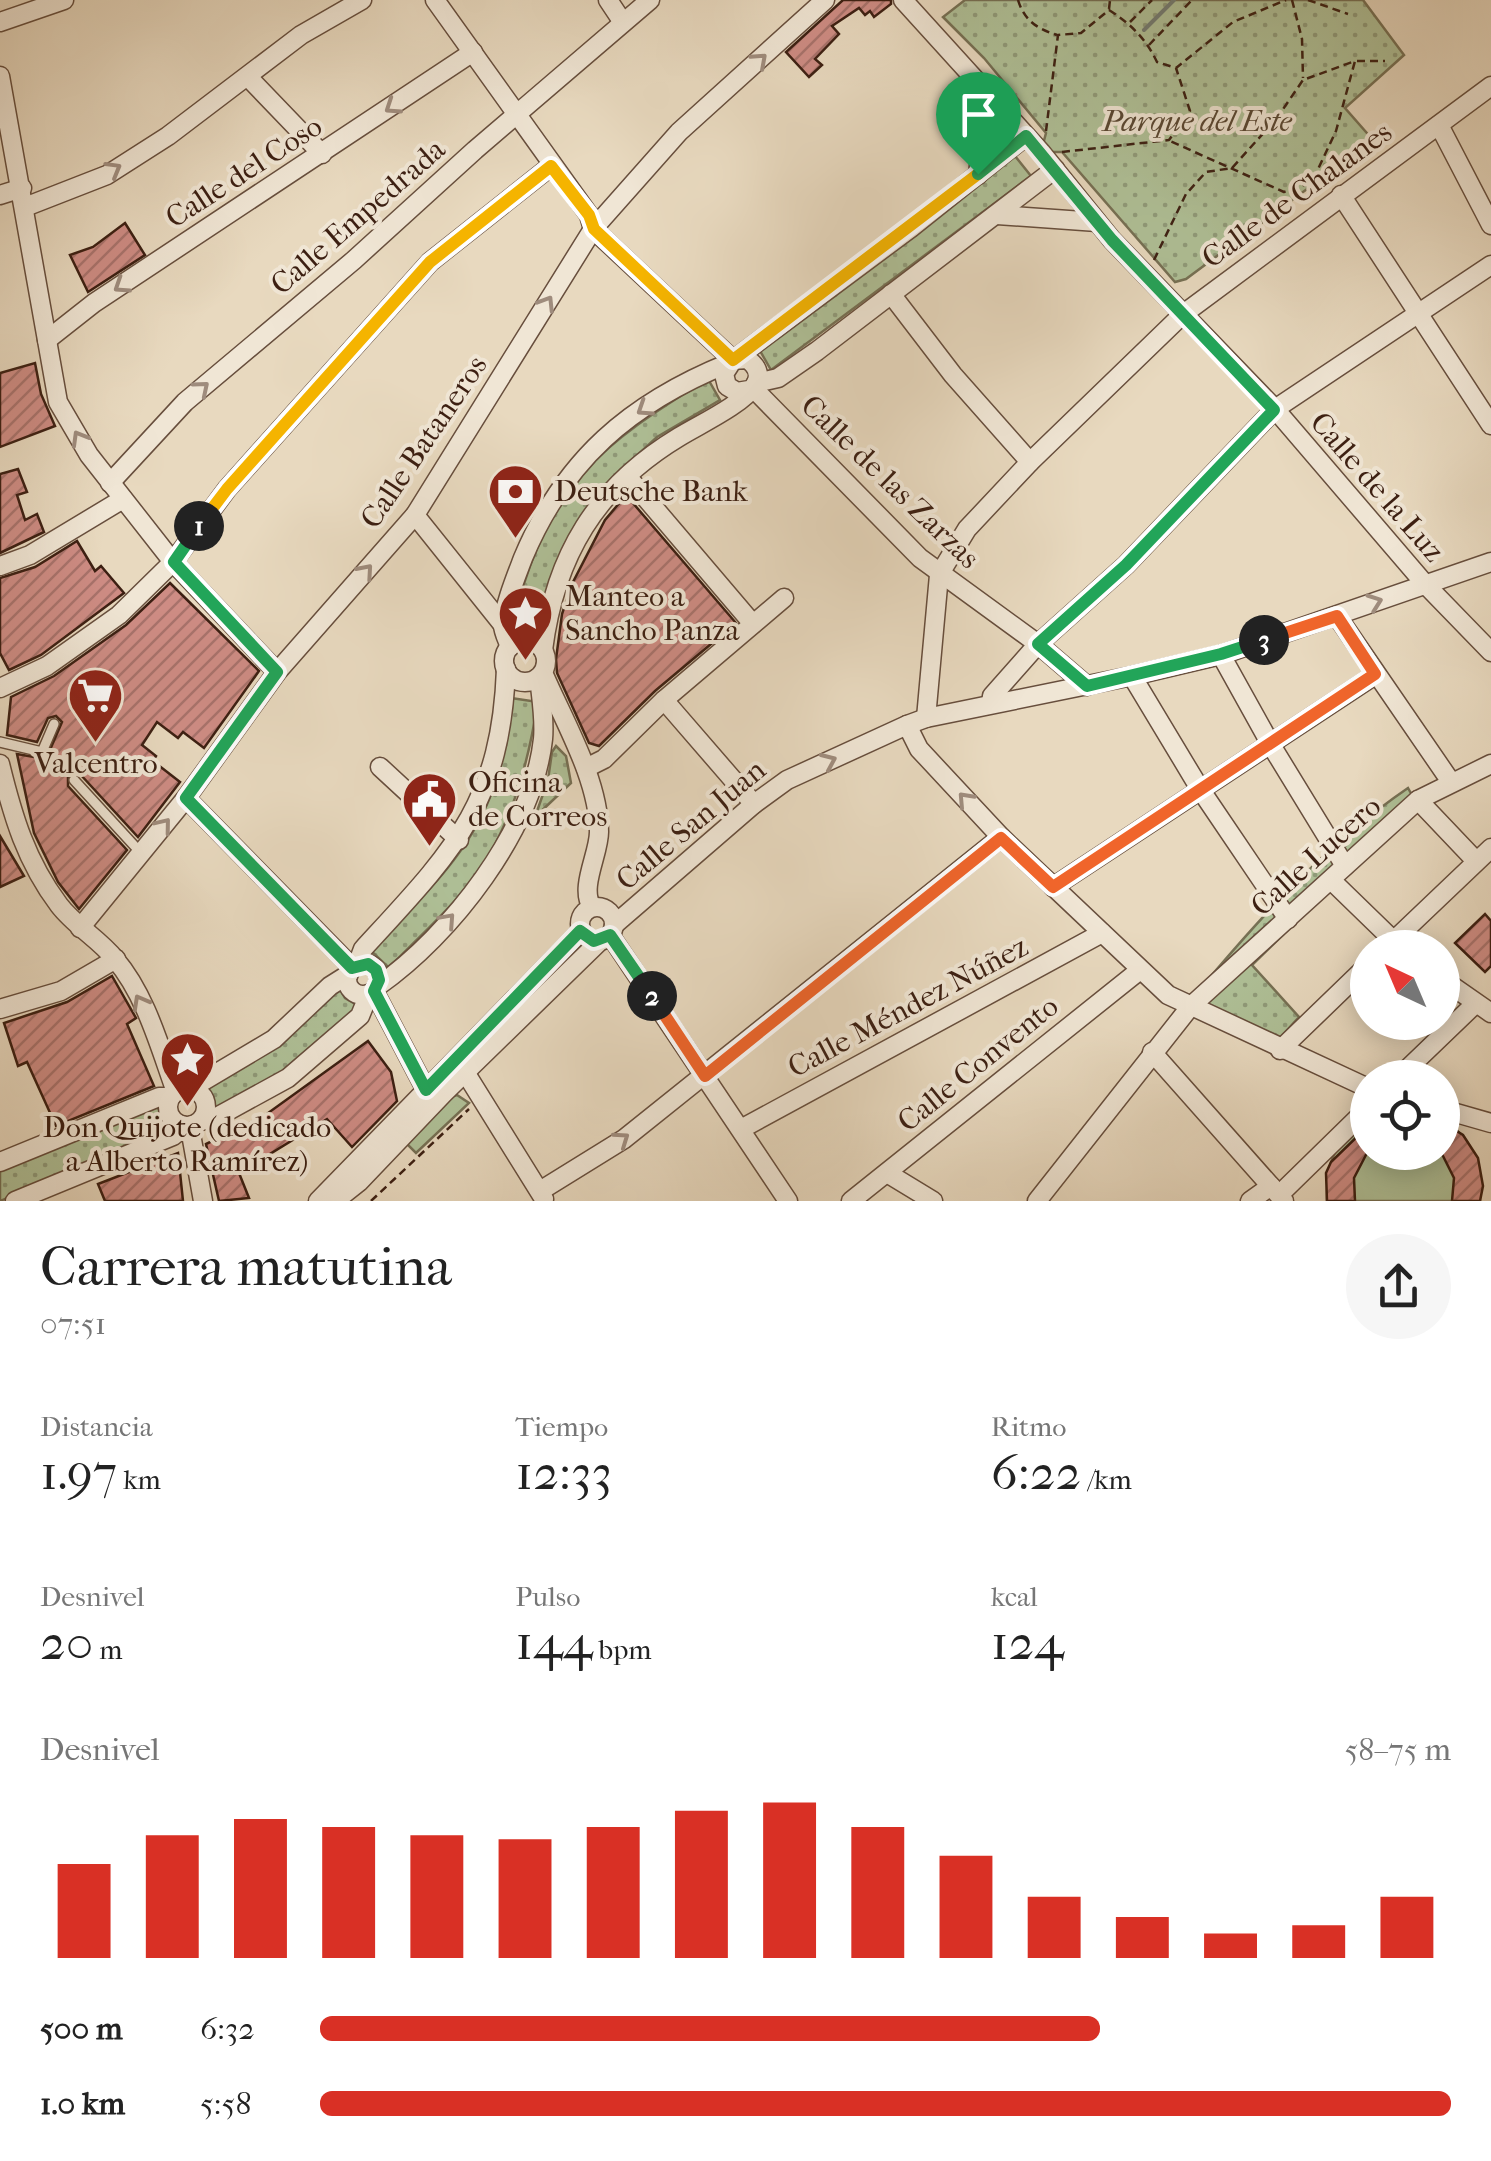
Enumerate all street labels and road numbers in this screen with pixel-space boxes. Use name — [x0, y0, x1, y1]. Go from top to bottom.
street label: Calle del Coso — [159, 109, 329, 235]
street label: Calle de Chalanes — [1195, 115, 1399, 275]
street label: Calle Empedrada — [264, 131, 453, 302]
street label: Calle Bataneros — [353, 349, 495, 535]
street label: Calle de las Zarzas — [794, 388, 986, 576]
street label: Calle de la Luz — [1303, 405, 1451, 569]
street label: Calle San Juan — [609, 752, 773, 898]
street label: Calle Lucero — [1244, 789, 1388, 923]
street label: Calle Méndez Núñez — [782, 929, 1034, 1085]
street label: Calle Convento — [891, 989, 1065, 1139]

